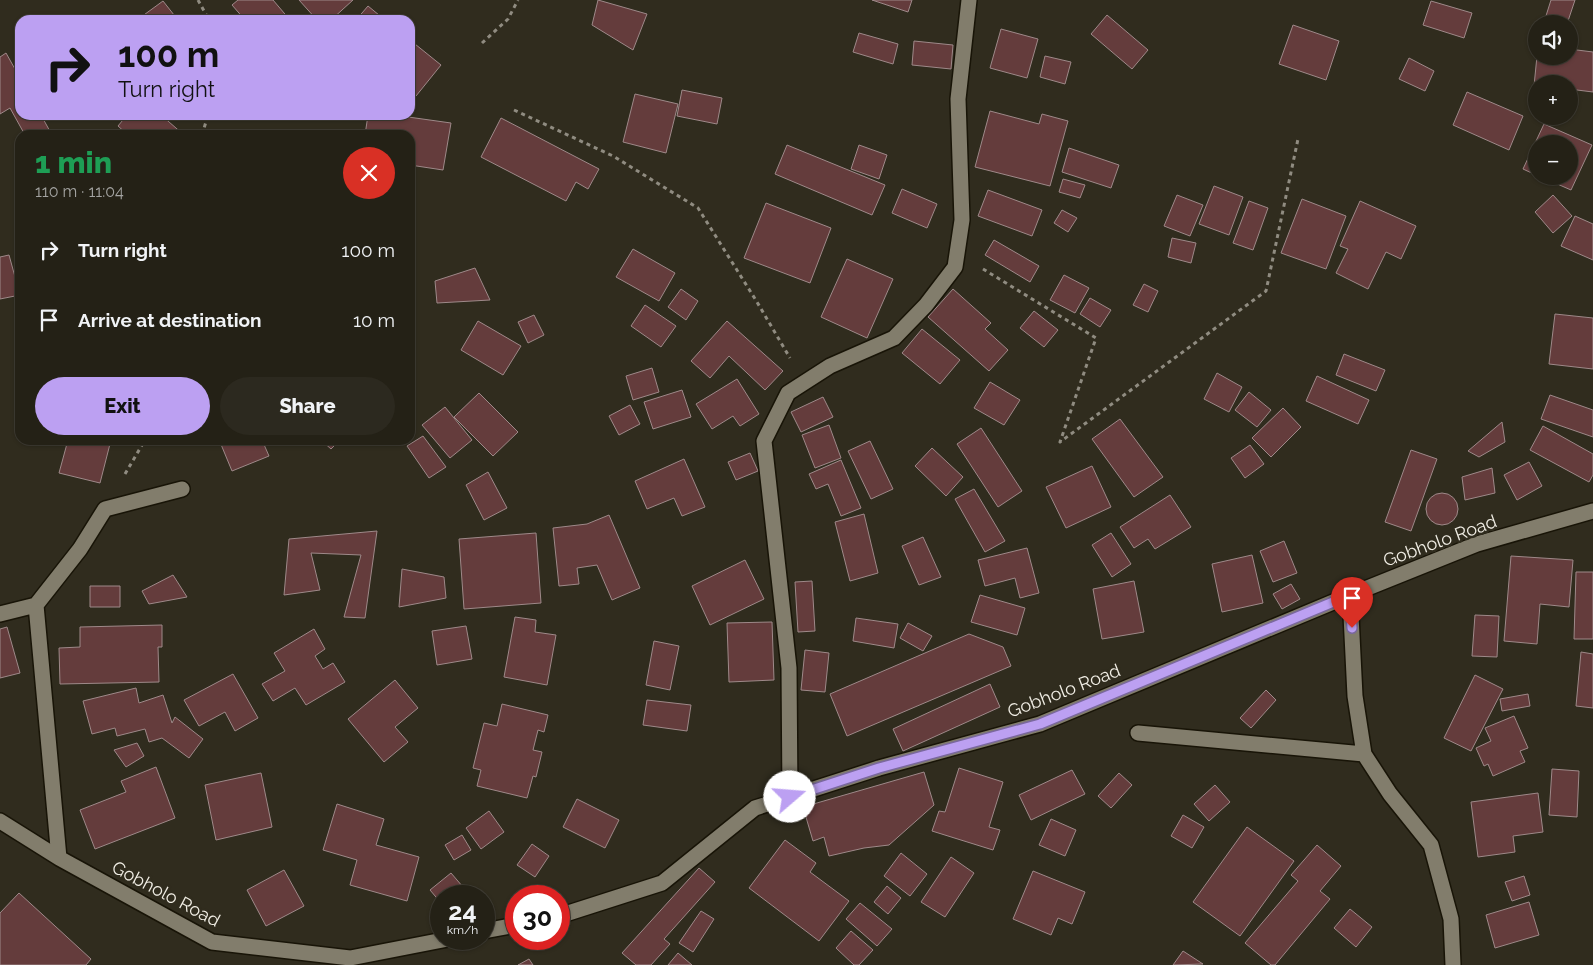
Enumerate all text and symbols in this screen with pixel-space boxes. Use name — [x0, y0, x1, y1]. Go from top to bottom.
map controls — [1528, 15, 1578, 185]
button: sound — [1528, 15, 1578, 65]
text: 100 m — [118, 34, 219, 75]
icon: right — [35, 35, 100, 100]
button: + — [1528, 75, 1578, 125]
text: Turn right — [118, 76, 215, 102]
button: − — [1528, 135, 1578, 185]
text: 1 min — [35, 145, 112, 180]
button: close — [343, 147, 395, 199]
text: 110 m · 11:04 — [35, 182, 124, 201]
icon: right — [35, 236, 63, 264]
text: Turn right — [78, 239, 167, 261]
text: 100 m — [341, 239, 395, 261]
icon: arrive — [35, 306, 63, 334]
text: Arrive at destination — [78, 309, 262, 331]
text: 10 m — [353, 309, 395, 331]
button: Exit — [35, 377, 210, 435]
button: Share — [220, 377, 395, 435]
street label: Gobholo Road — [1380, 510, 1499, 571]
pin — [1331, 577, 1373, 628]
icon: arrive — [1338, 584, 1366, 612]
street label: Gobholo Road — [1004, 659, 1123, 722]
position arrow — [763, 770, 815, 822]
street label: Gobholo Road — [109, 856, 224, 931]
speed limit sign: 30 — [505, 885, 570, 950]
text: 24 — [448, 896, 477, 926]
text: km/h — [447, 923, 478, 937]

